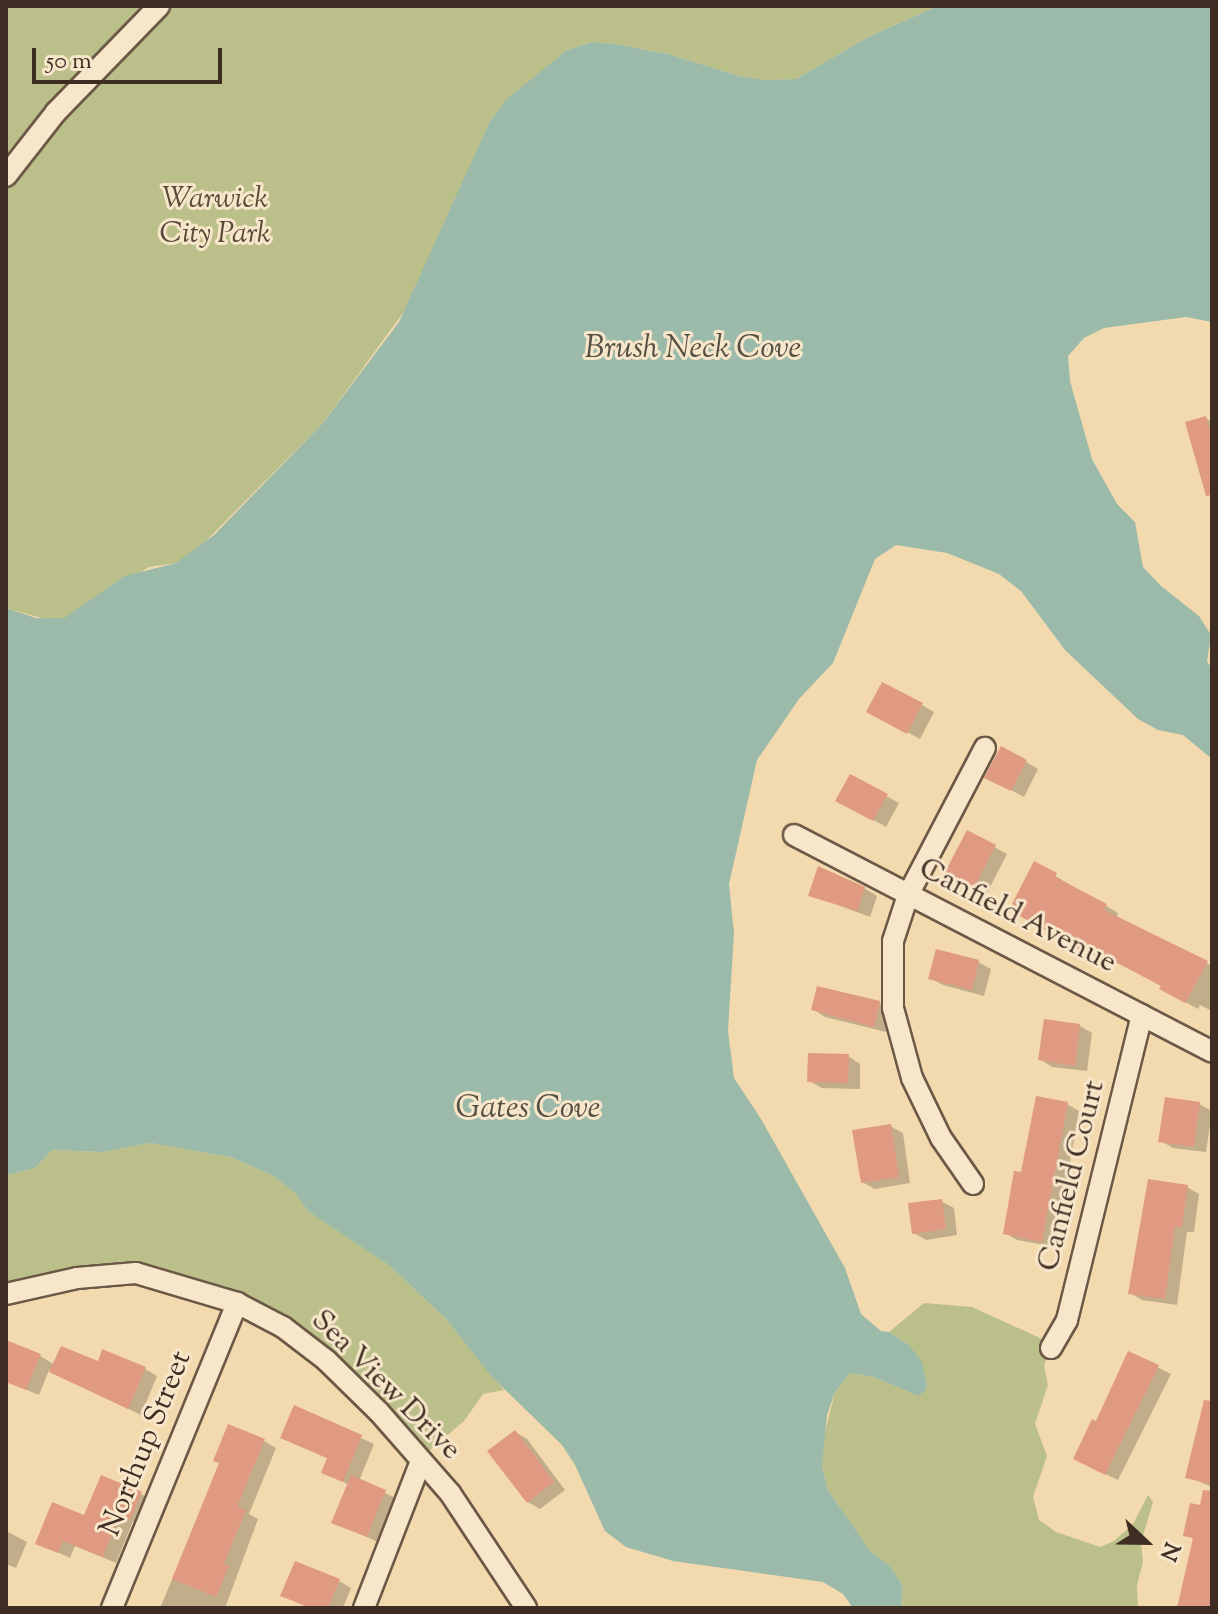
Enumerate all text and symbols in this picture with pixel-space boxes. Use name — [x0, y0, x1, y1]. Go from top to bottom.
scale bar — [36, 32, 226, 82]
text: 50 m — [46, 45, 92, 79]
park label: Warwick City Park — [159, 182, 271, 252]
water label: Brush Neck Cove — [585, 330, 801, 368]
street label: Canfield Avenue — [912, 852, 1122, 982]
street label: Canfield Court — [1032, 1077, 1114, 1275]
water label: Gates Cove — [456, 1090, 600, 1128]
street label: Sea View Drive — [302, 1303, 468, 1469]
street label: Northup Street — [94, 1346, 200, 1542]
north arrow — [1106, 1502, 1186, 1582]
text: N — [1150, 1537, 1186, 1565]

